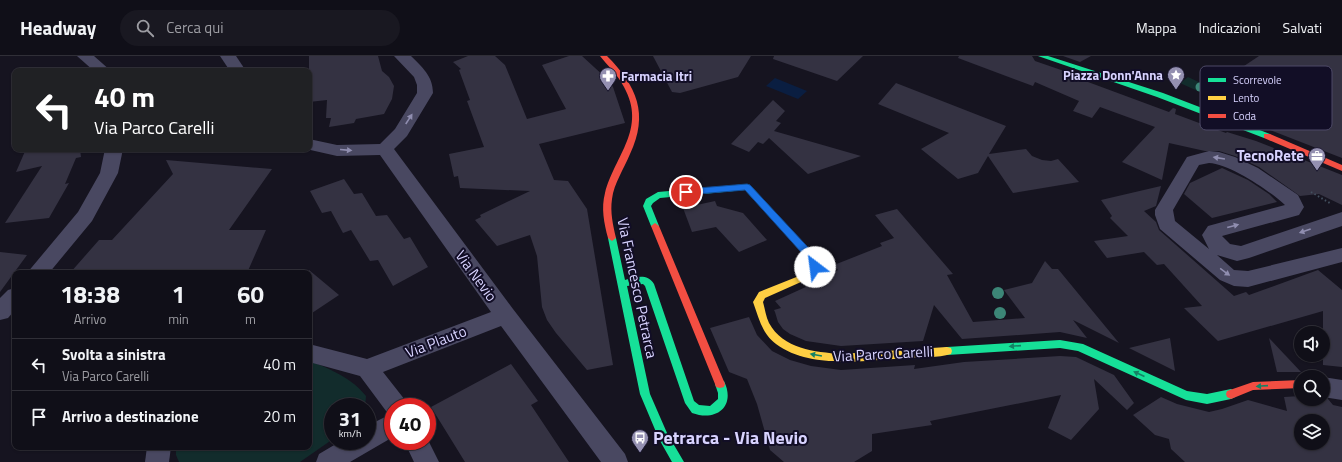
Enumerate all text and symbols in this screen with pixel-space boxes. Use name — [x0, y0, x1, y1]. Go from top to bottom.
search box — [120, 10, 400, 46]
text: Headway — [20, 13, 96, 42]
text: Cerca qui — [166, 16, 223, 39]
icon: search — [134, 17, 156, 39]
text: Mappa — [1136, 17, 1177, 38]
text: Indicazioni — [1199, 17, 1261, 38]
text: Salvati — [1283, 17, 1322, 38]
place label: Piazza Donn'Anna — [1063, 65, 1163, 85]
place icon: Piazza Donn'Anna — [1166, 65, 1186, 90]
pharmacy icon: Farmacia Itri — [598, 66, 618, 91]
place label: Farmacia Itri — [621, 66, 692, 86]
legend — [1200, 66, 1332, 130]
text: Scorrevole — [1233, 72, 1282, 88]
text: 40 m — [94, 75, 155, 118]
icon: left — [28, 84, 80, 136]
text: Lento — [1233, 90, 1260, 106]
text: Coda — [1233, 108, 1257, 124]
text: Via Parco Carelli — [94, 114, 214, 141]
one-way arrow — [405, 114, 413, 124]
place label: TecnoRete — [1237, 144, 1304, 167]
office icon: TecnoRete — [1307, 146, 1327, 171]
one-way arrow — [340, 147, 352, 154]
one-way arrow — [1212, 155, 1225, 161]
pin — [669, 175, 703, 209]
icon: arrive — [675, 181, 697, 203]
street label: Via Francesco Petrarca — [611, 215, 664, 361]
one-way arrow — [1227, 222, 1240, 228]
one-way arrow — [1299, 228, 1311, 234]
street label: Via Nevio — [450, 245, 503, 306]
position arrow — [794, 246, 836, 288]
one-way arrow — [1219, 268, 1230, 276]
text: 18:38 — [60, 276, 120, 312]
text: 1 — [172, 276, 185, 312]
text: 60 — [237, 276, 264, 312]
text: Arrivo — [74, 309, 106, 329]
text: min — [168, 309, 189, 329]
text: m — [245, 309, 256, 329]
street label: Via Plauto — [402, 319, 470, 364]
map controls — [1294, 326, 1330, 450]
button: sound — [1294, 326, 1330, 362]
street label: Via Parco Carelli — [832, 339, 934, 368]
text: Svolta a sinistra — [62, 343, 166, 366]
one-way arrow — [1009, 343, 1021, 350]
one-way arrow — [810, 352, 822, 358]
text: 40 m — [263, 353, 296, 376]
icon: left — [28, 354, 50, 376]
text: Via Parco Carelli — [62, 366, 149, 386]
button: search — [1294, 370, 1330, 406]
one-way arrow — [1133, 371, 1144, 377]
one-way arrow — [1256, 382, 1268, 389]
speed limit sign: 40 — [384, 398, 436, 450]
text: 31 — [339, 403, 361, 434]
text: Arrivo a destinazione — [62, 405, 199, 428]
text: 20 m — [263, 405, 296, 428]
icon: arrive — [28, 406, 50, 428]
button: layers — [1294, 414, 1330, 450]
place label: Petrarca - Via Nevio — [653, 424, 808, 451]
text: km/h — [339, 426, 361, 441]
bus stop icon: Petrarca - Via Nevio — [630, 428, 650, 453]

